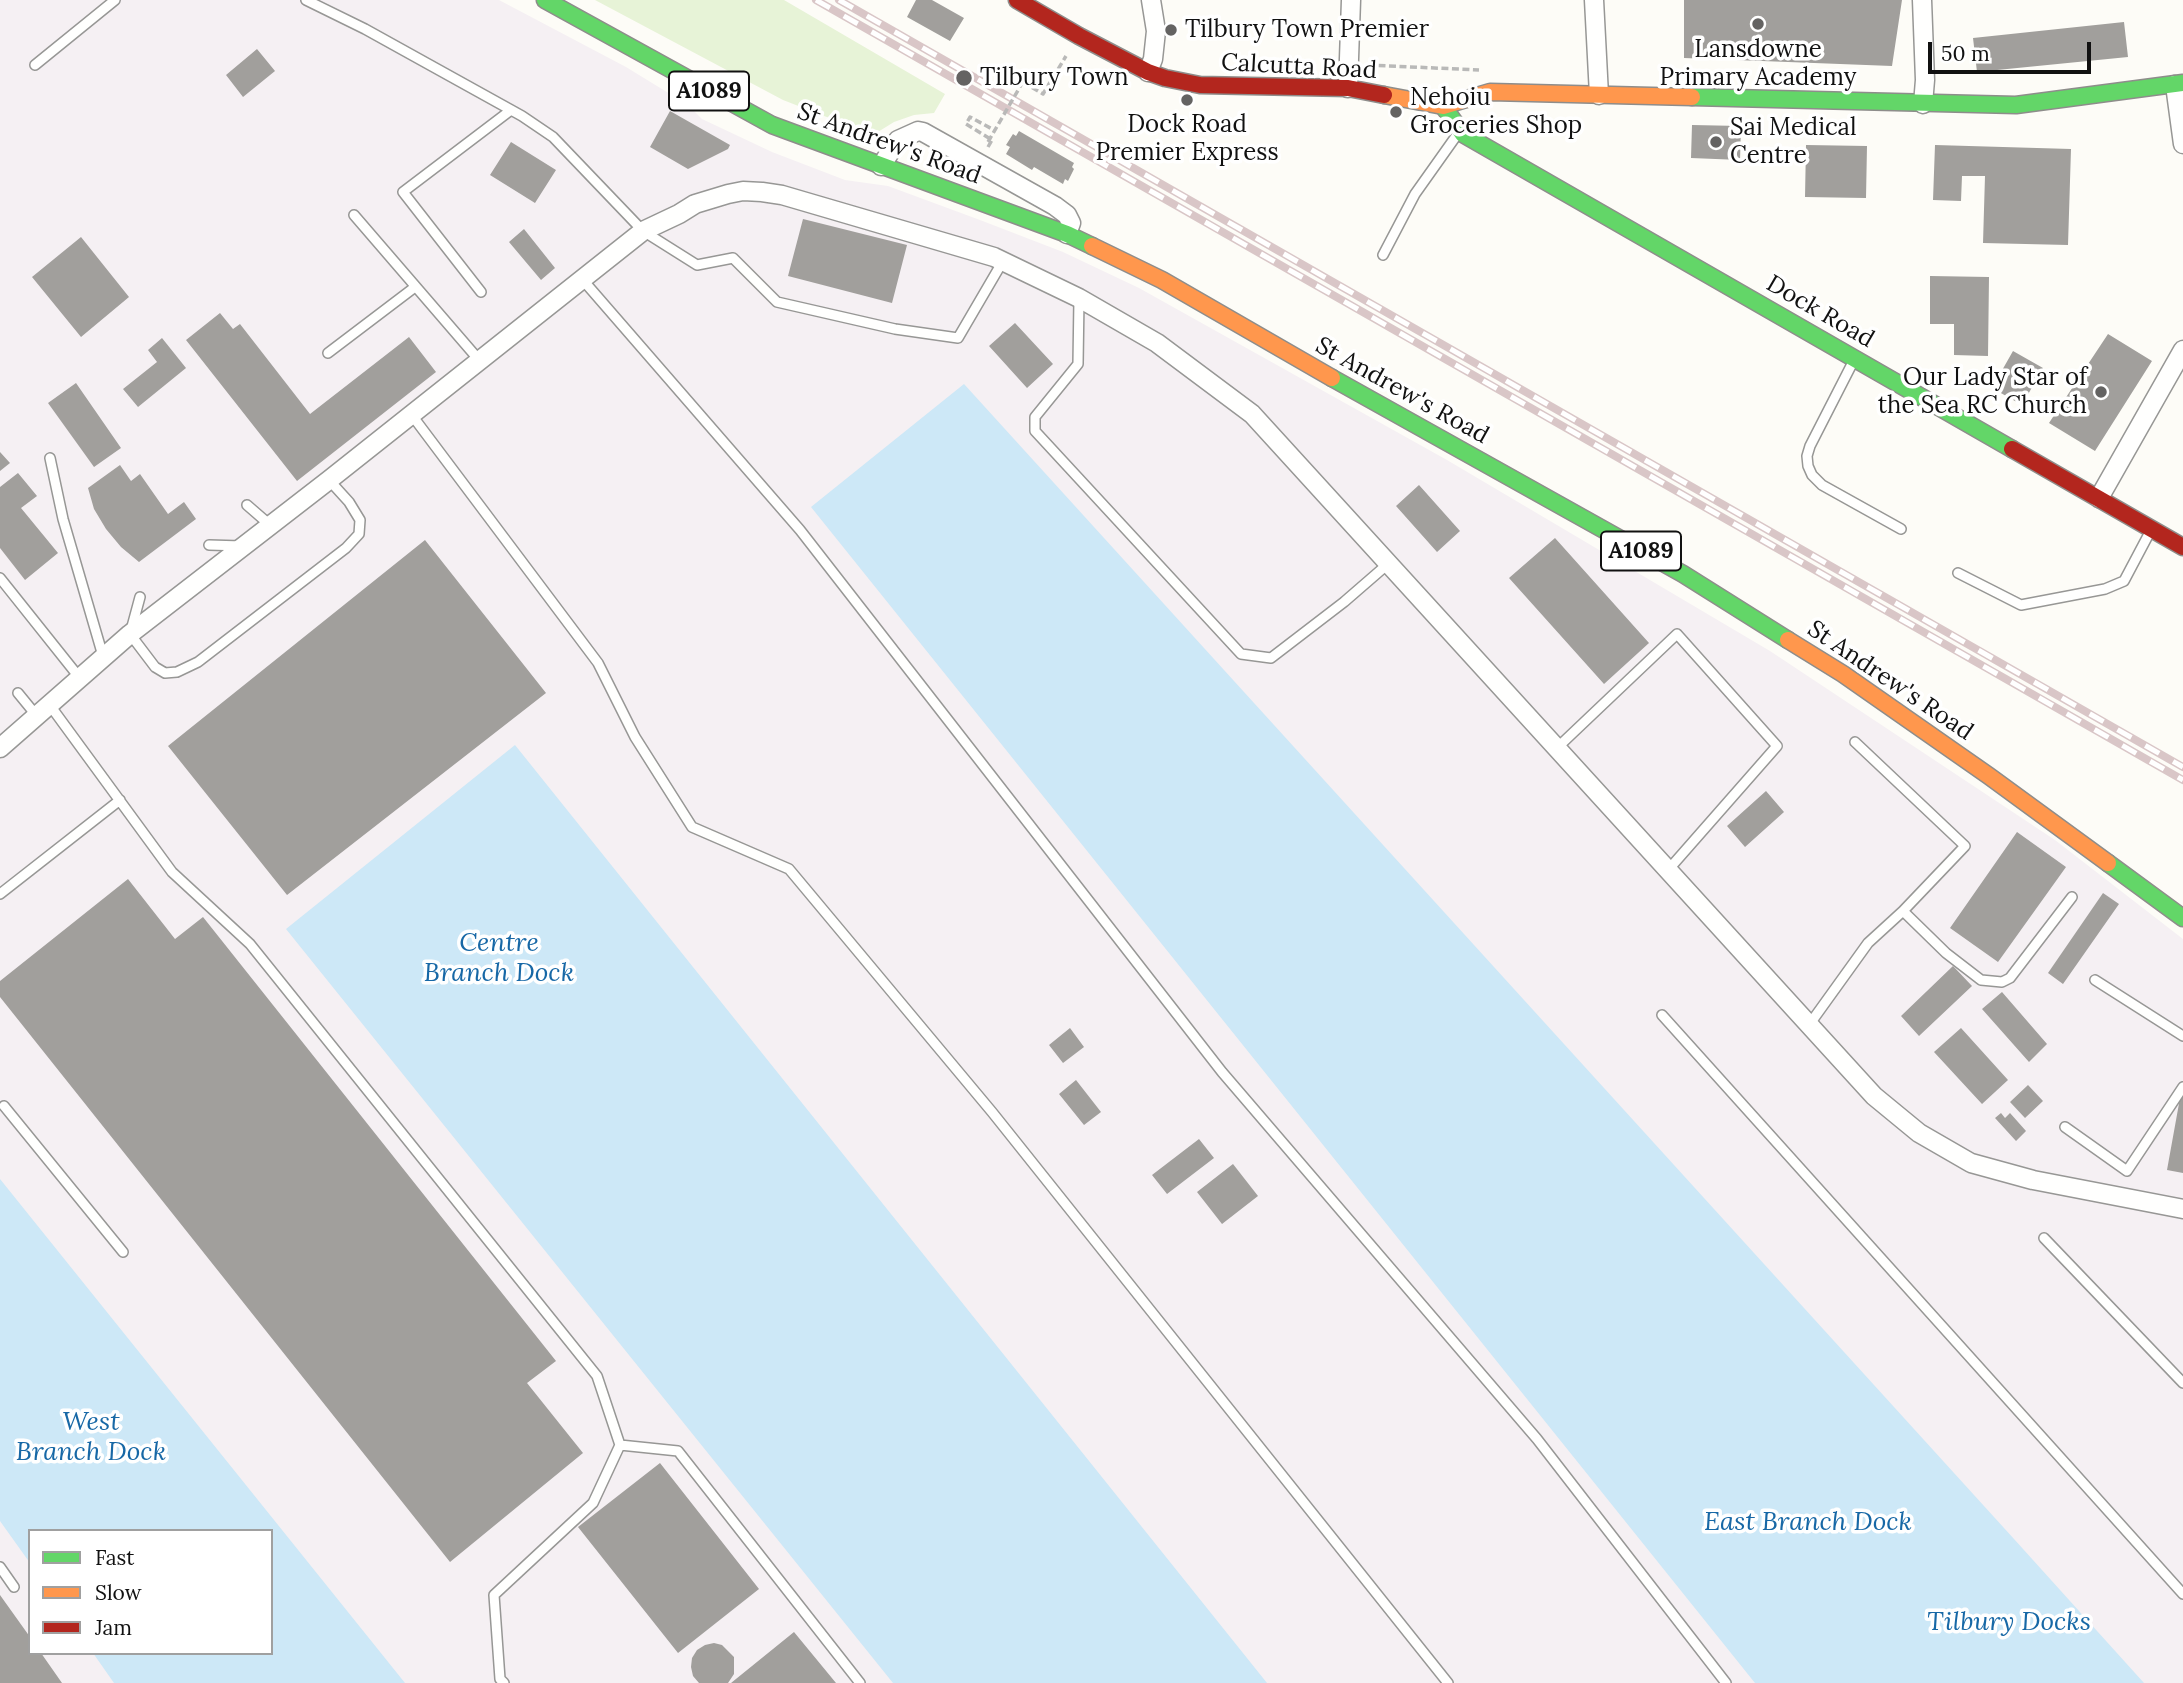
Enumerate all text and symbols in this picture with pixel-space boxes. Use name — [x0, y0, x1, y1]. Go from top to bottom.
place label: Tilbury Town Premier — [1185, 16, 1429, 44]
marker: Lansdowne Primary Academy — [1750, 16, 1766, 32]
marker: Tilbury Town Premier — [1163, 22, 1179, 38]
scale bar — [1931, 28, 2094, 72]
place label: Lansdowne Primary Academy — [1660, 36, 1856, 92]
text: 50 m — [1941, 40, 1990, 67]
street label: Calcutta Road — [1220, 49, 1378, 85]
place label: Tilbury Town — [980, 64, 1128, 92]
marker: Tilbury Town — [954, 68, 974, 88]
road number: A1089 — [669, 72, 749, 110]
place label: Nehoiu Groceries Shop — [1410, 84, 1582, 140]
marker: Dock Road Premier Express — [1179, 92, 1195, 108]
street label: St Andrew's Road — [793, 97, 985, 191]
marker: Nehoiu Groceries Shop — [1388, 104, 1404, 120]
place label: Dock Road Premier Express — [1095, 111, 1279, 167]
place label: Sai Medical Centre — [1730, 114, 1857, 170]
marker: Sai Medical Centre — [1708, 134, 1724, 150]
street label: Dock Road — [1761, 270, 1879, 354]
street label: St Andrew's Road — [1310, 331, 1494, 451]
place label: Our Lady Star of the Sea RC Church — [1878, 364, 2087, 420]
marker: Our Lady Star of the Sea RC Church — [2093, 384, 2109, 400]
road number: A1089 — [1601, 531, 1681, 570]
street label: St Andrew's Road — [1802, 615, 1978, 747]
water label: Centre Branch Dock — [424, 928, 574, 990]
water label: West Branch Dock — [16, 1407, 166, 1468]
water label: East Branch Dock — [1704, 1507, 1912, 1539]
legend — [28, 1529, 273, 1655]
text: Fast — [95, 1544, 134, 1571]
text: Slow — [95, 1579, 142, 1606]
water label: Tilbury Docks — [1927, 1607, 2091, 1639]
text: Jam — [95, 1614, 132, 1641]

